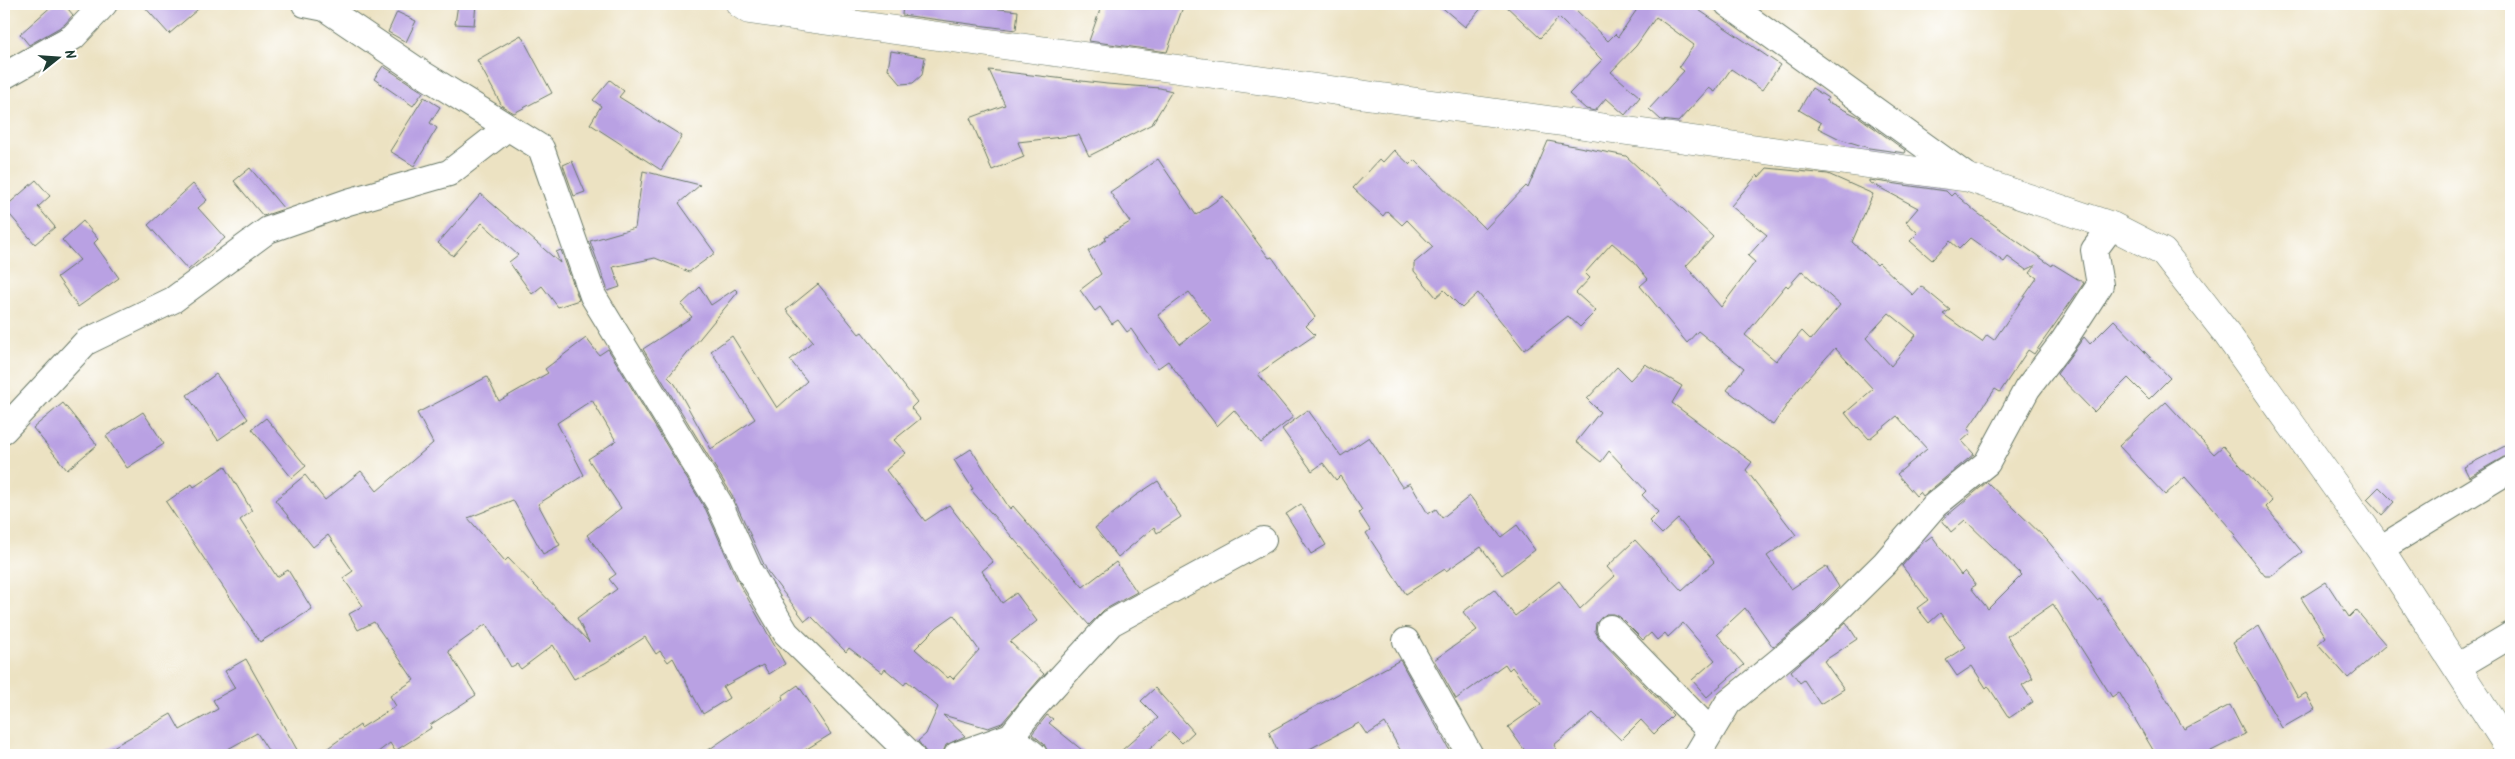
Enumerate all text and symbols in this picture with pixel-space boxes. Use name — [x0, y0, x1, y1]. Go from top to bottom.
north arrow — [32, 32, 82, 82]
text: N — [58, 47, 81, 62]

